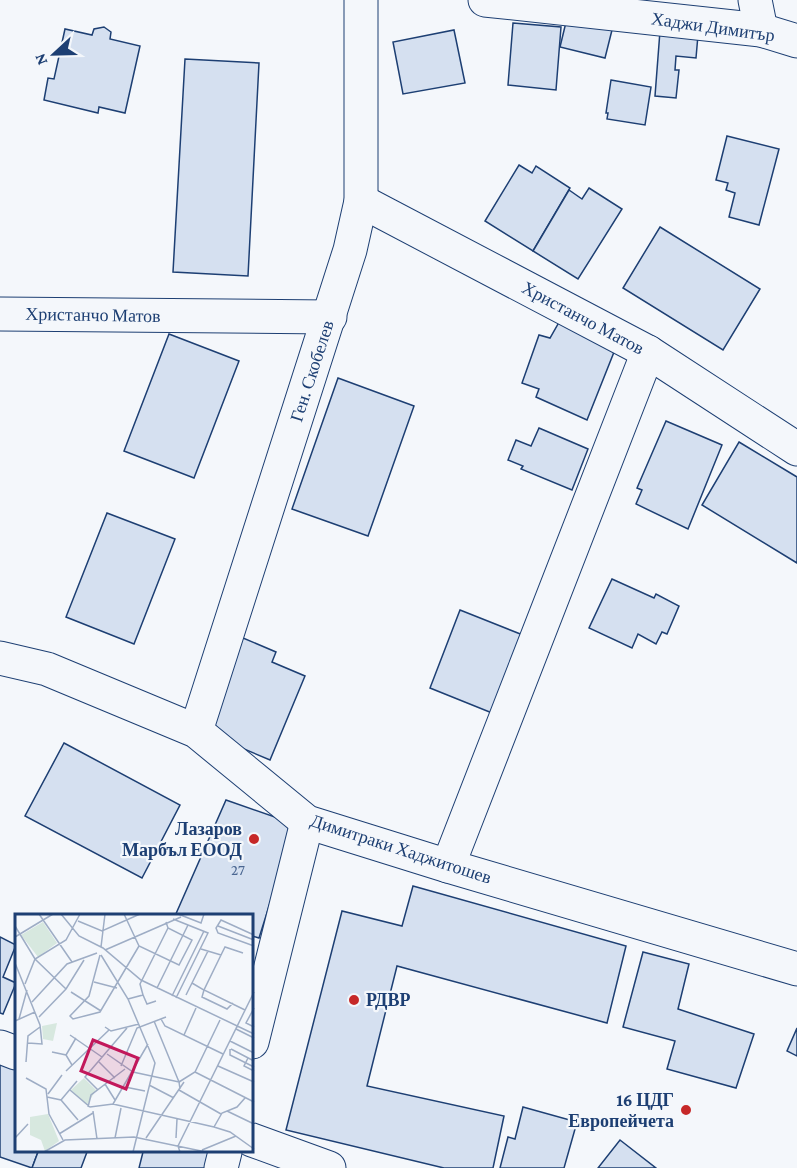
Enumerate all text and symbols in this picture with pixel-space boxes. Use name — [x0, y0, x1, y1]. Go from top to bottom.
street label: Хаджи Димитър — [650, 8, 776, 46]
north arrow — [24, 24, 84, 84]
text: N — [31, 51, 50, 68]
street label: Христанчо Матов — [519, 277, 647, 359]
street label: Христанчо Матов — [25, 304, 161, 326]
street label: Ген. Скобелев — [286, 318, 338, 424]
street label: Димитраки Хаджитошев — [308, 810, 494, 888]
place label: Лазаров Марбъл ЕООД — [122, 819, 243, 860]
marker: Лазаров Марбъл ЕООД — [247, 832, 261, 846]
house number: 27 — [231, 862, 245, 878]
inset map — [15, 914, 254, 1153]
place label: РДВР — [366, 990, 410, 1010]
marker: РДВР — [347, 993, 361, 1007]
place label: 16 ЦДГ Европейчета — [568, 1090, 674, 1131]
marker: 16 ЦДГ Европейчета — [679, 1103, 693, 1117]

